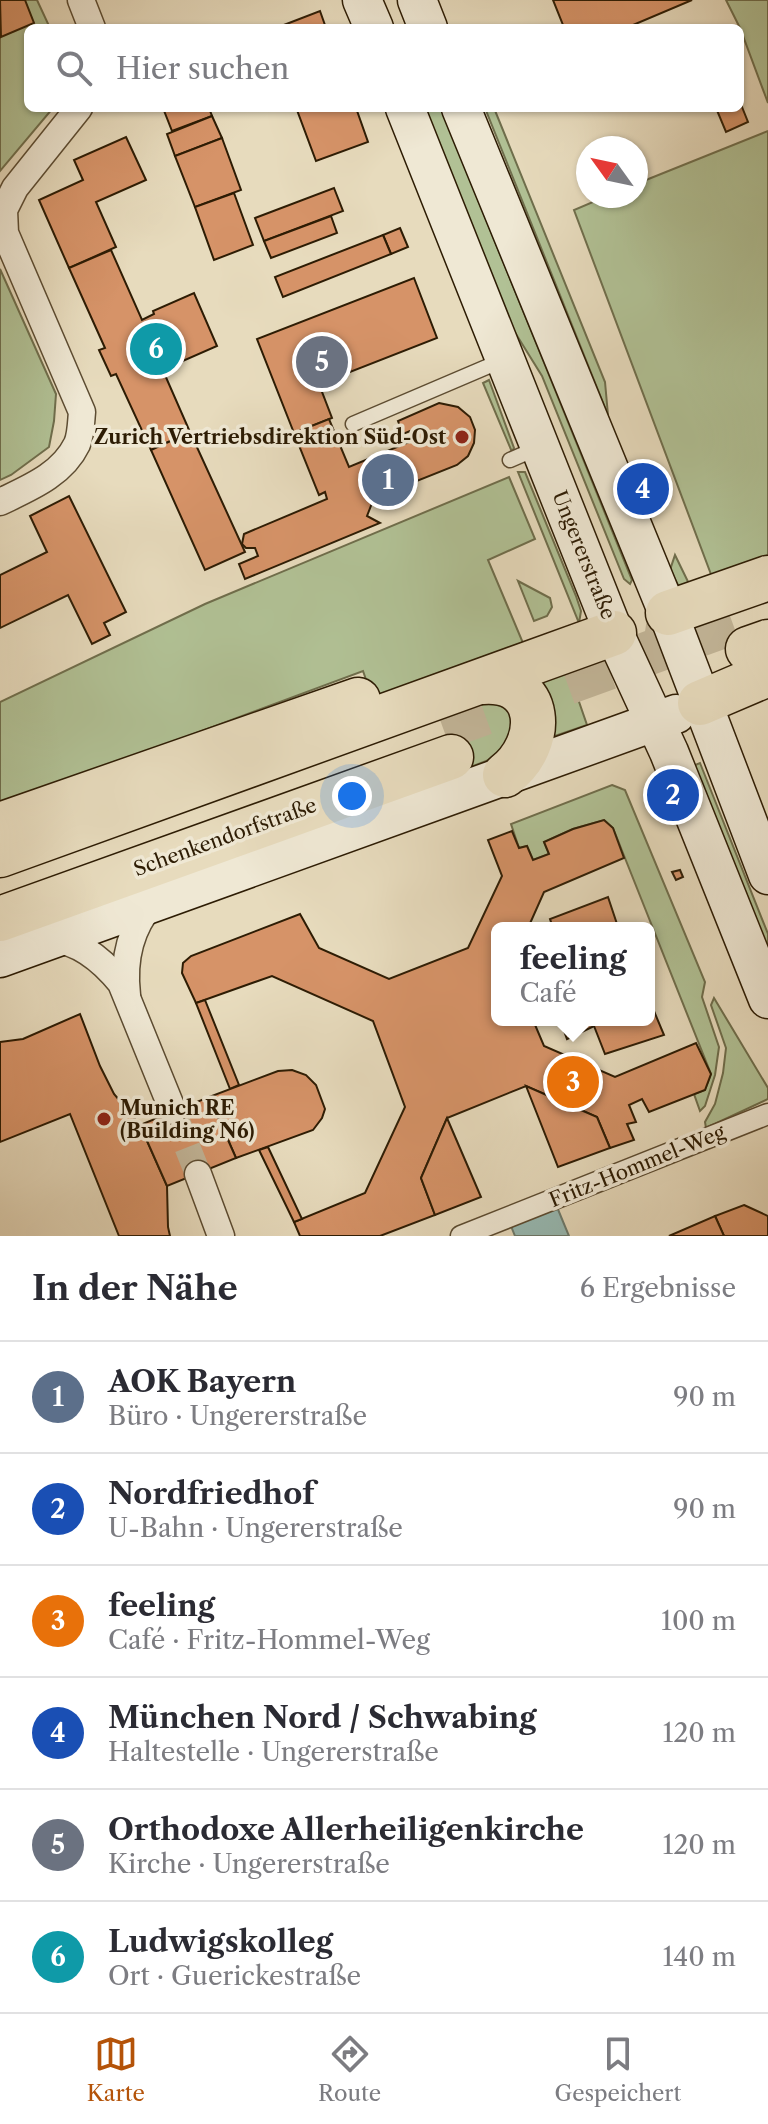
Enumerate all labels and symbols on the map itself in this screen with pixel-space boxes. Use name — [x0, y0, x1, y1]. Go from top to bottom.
north arrow — [576, 136, 648, 208]
pin: 6 — [130, 319, 182, 379]
pin: 5 — [296, 332, 348, 392]
place label: Zurich Vertriebsdirektion Süd-Ost — [94, 425, 446, 449]
marker: Zurich Vertriebsdirektion Süd-Ost — [453, 428, 471, 446]
pin: 1 — [362, 450, 414, 510]
pin: 4 — [617, 459, 669, 519]
street label: Ungererstraße — [547, 487, 621, 623]
pin: 2 — [647, 765, 699, 825]
your location — [332, 776, 372, 816]
street label: Schenkendorfstraße — [130, 793, 320, 881]
pin: 3 — [547, 1052, 599, 1112]
place label: Munich RE (Building N6) — [120, 1096, 255, 1143]
marker: Munich RE (Building N6) — [95, 1110, 113, 1128]
street label: Fritz-Hommel-Weg — [546, 1120, 729, 1212]

